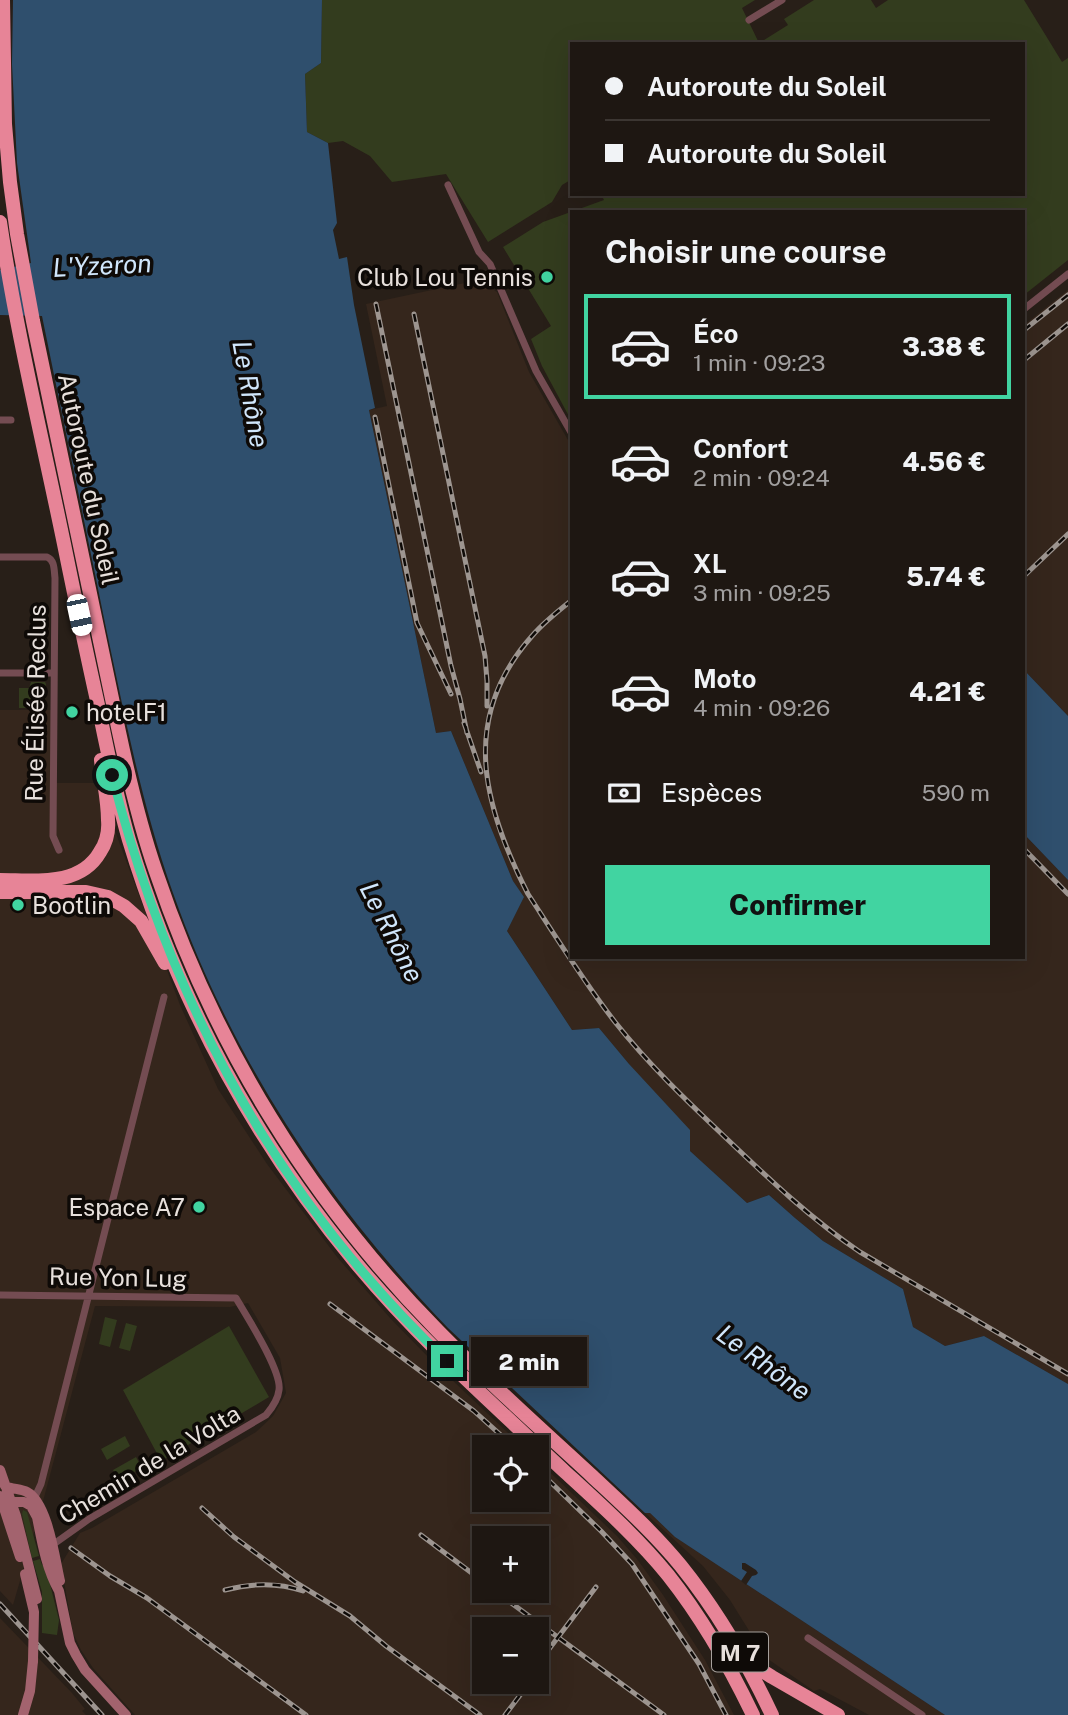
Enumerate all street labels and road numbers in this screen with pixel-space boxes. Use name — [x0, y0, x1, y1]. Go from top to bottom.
street label: Autoroute du Soleil — [53, 371, 125, 587]
street label: Rue Élisée Reclus — [19, 604, 51, 802]
street label: Rue Yon Lug — [49, 1262, 187, 1292]
street label: Chemin de la Volta — [53, 1399, 245, 1529]
road number: M 7 — [712, 1632, 768, 1672]

